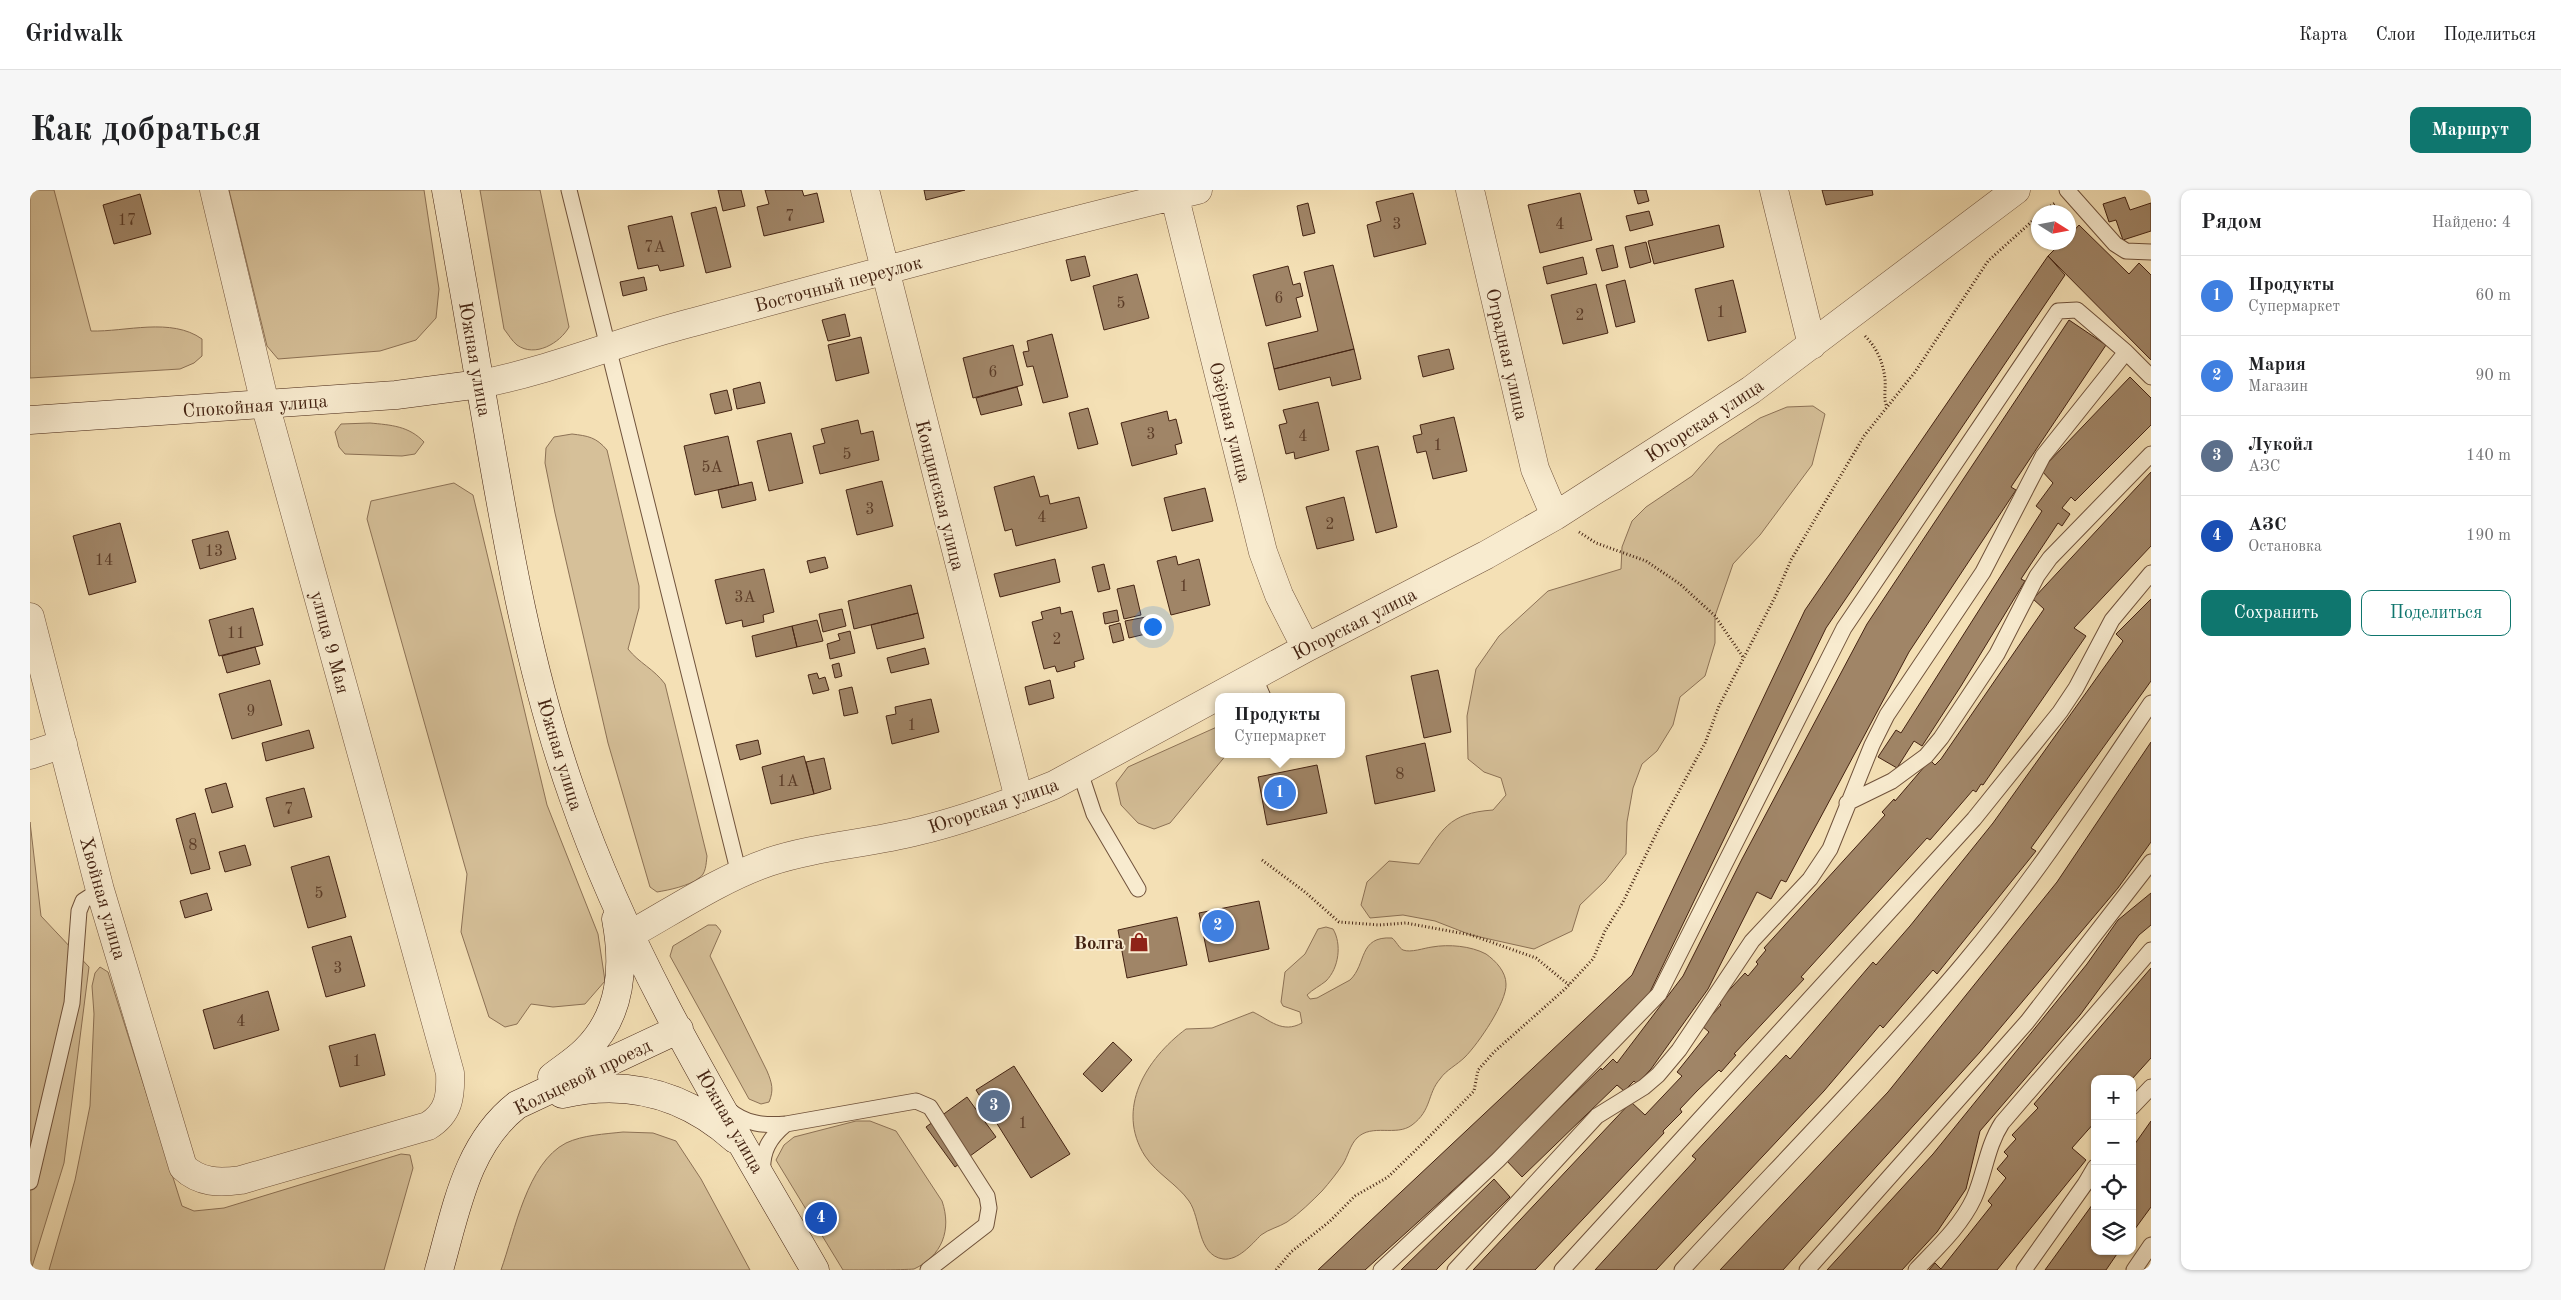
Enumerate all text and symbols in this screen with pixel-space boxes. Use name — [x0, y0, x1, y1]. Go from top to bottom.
text: Gridwalk — [25, 23, 123, 47]
text: Карта — [2299, 26, 2348, 44]
text: Слои — [2376, 26, 2415, 44]
text: Поделиться — [2443, 26, 2536, 44]
button: Маршрут — [2410, 107, 2531, 153]
text: Как добраться — [30, 113, 261, 148]
north arrow — [2031, 205, 2076, 250]
house number: 7 — [785, 209, 795, 225]
text: Рядом — [2201, 212, 2262, 233]
house number: 17 — [118, 213, 136, 229]
text: Найдено: 4 — [2432, 215, 2511, 231]
house number: 3 — [1392, 217, 1402, 233]
house number: 4 — [1555, 217, 1565, 233]
house number: 7А — [644, 240, 666, 256]
street label: Восточный переулок — [753, 254, 925, 317]
text: Продукты — [2248, 276, 2335, 295]
street label: Отрадная улица — [1481, 287, 1530, 423]
text: 1 — [2212, 288, 2222, 304]
text: 60 m — [2475, 288, 2511, 304]
house number: 6 — [1274, 291, 1284, 307]
house number: 5 — [1116, 296, 1126, 312]
text: Супермаркет — [2248, 299, 2340, 315]
street label: Южная улица — [454, 301, 493, 419]
house number: 1 — [1716, 305, 1726, 321]
house number: 2 — [1575, 308, 1585, 324]
text: Мария — [2248, 356, 2306, 375]
street label: Озёрная улица — [1204, 360, 1253, 486]
house number: 6 — [988, 365, 998, 381]
text: 2 — [2212, 368, 2222, 384]
text: 90 m — [2475, 368, 2511, 384]
street label: Югорская улица — [1643, 377, 1768, 467]
text: Магазин — [2248, 379, 2308, 395]
street label: Спокойная улица — [182, 393, 329, 422]
street label: Кондинская улица — [911, 418, 967, 574]
house number: 3 — [1146, 427, 1156, 443]
house number: 4 — [1298, 429, 1308, 445]
text: Лукойл — [2248, 436, 2313, 455]
house number: 1 — [1433, 438, 1443, 454]
house number: 5 — [842, 447, 852, 463]
text: 3 — [2212, 448, 2222, 464]
text: 140 m — [2466, 448, 2511, 464]
text: АЗС — [2248, 459, 2280, 475]
house number: 5А — [701, 460, 723, 476]
house number: 3 — [865, 502, 875, 518]
house number: 4 — [1037, 510, 1047, 526]
text: АЗС — [2248, 516, 2287, 535]
house number: 2 — [1325, 517, 1335, 533]
text: 4 — [2212, 528, 2222, 544]
text: 190 m — [2466, 528, 2511, 544]
text: Остановка — [2248, 539, 2322, 555]
house number: 13 — [205, 544, 223, 560]
house number: 14 — [95, 553, 113, 569]
house number: 1 — [1179, 579, 1189, 595]
street label: Югорская улица — [1290, 585, 1421, 665]
street label: улица 9 Мая — [306, 589, 351, 696]
house number: 3А — [734, 590, 756, 606]
button: Сохранить — [2201, 590, 2351, 636]
button: Поделиться — [2361, 590, 2511, 636]
your location — [1140, 614, 1166, 640]
house number: 11 — [227, 626, 245, 642]
house number: 2 — [1052, 632, 1062, 648]
popup — [1215, 693, 1345, 758]
street label: Южная улица — [533, 696, 585, 814]
house number: 9 — [246, 704, 256, 720]
text: Продукты — [1234, 706, 1321, 725]
house number: 1 — [907, 718, 917, 734]
text: Супермаркет — [1234, 729, 1326, 745]
house number: 8 — [1395, 767, 1405, 783]
house number: 1А — [777, 774, 799, 790]
pin: 1 — [1264, 774, 1296, 812]
street label: Югорская улица — [926, 776, 1062, 839]
house number: 7 — [284, 802, 294, 818]
street label: Хвойная улица — [75, 835, 128, 963]
house number: 8 — [188, 838, 198, 854]
house number: 5 — [314, 886, 324, 902]
pin: 2 — [1202, 907, 1234, 945]
shop icon: Волга — [1128, 931, 1150, 953]
place label: Волга — [1073, 935, 1124, 954]
house number: 3 — [333, 961, 343, 977]
house number: 4 — [236, 1014, 246, 1030]
street label: Кольцевой проезд — [512, 1037, 655, 1120]
house number: 1 — [352, 1054, 362, 1070]
street label: Южная улица — [692, 1067, 766, 1178]
map controls — [2091, 1075, 2136, 1255]
button: + — [2091, 1075, 2136, 1120]
pin: 3 — [978, 1087, 1010, 1125]
house number: 1 — [1018, 1116, 1028, 1132]
button: − — [2091, 1120, 2136, 1165]
button: locate — [2091, 1165, 2136, 1210]
pin: 4 — [805, 1199, 837, 1237]
button: layers — [2091, 1210, 2136, 1255]

